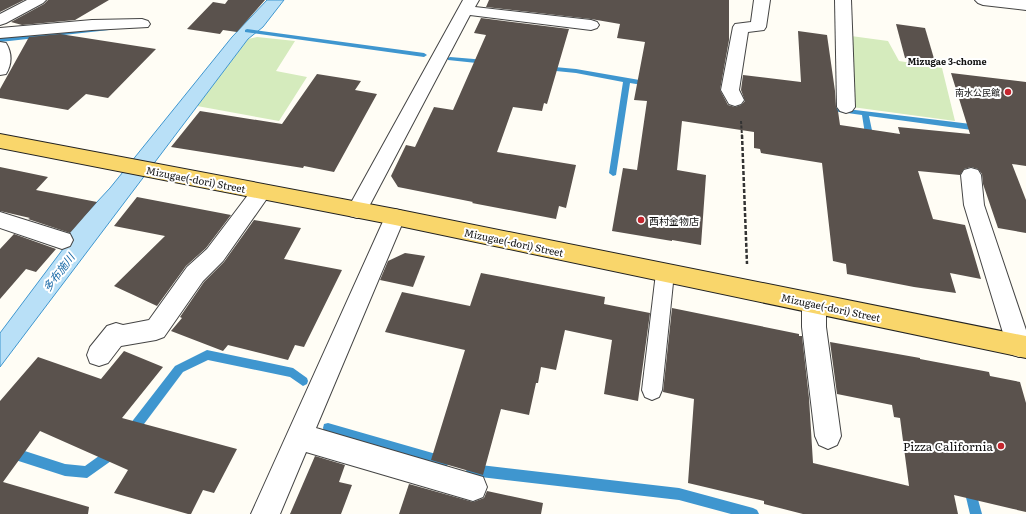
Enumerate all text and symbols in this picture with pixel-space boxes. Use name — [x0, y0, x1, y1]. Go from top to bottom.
district label: Mizugae 3-chome — [907, 54, 987, 68]
place label: 南水公民館 — [955, 85, 1000, 99]
marker: 南水公民館 — [1003, 87, 1013, 97]
street label: Mizugae(-dori) Street — [145, 162, 247, 196]
place label: 西村金物店 — [649, 213, 699, 228]
marker: 西村金物店 — [636, 215, 646, 225]
street label: Mizugae(-dori) Street — [463, 224, 565, 260]
water label: 多布施川 — [38, 249, 78, 294]
street label: Mizugae(-dori) Street — [780, 289, 882, 325]
place label: Pizza California — [903, 437, 994, 455]
marker: Pizza California — [996, 441, 1006, 451]

